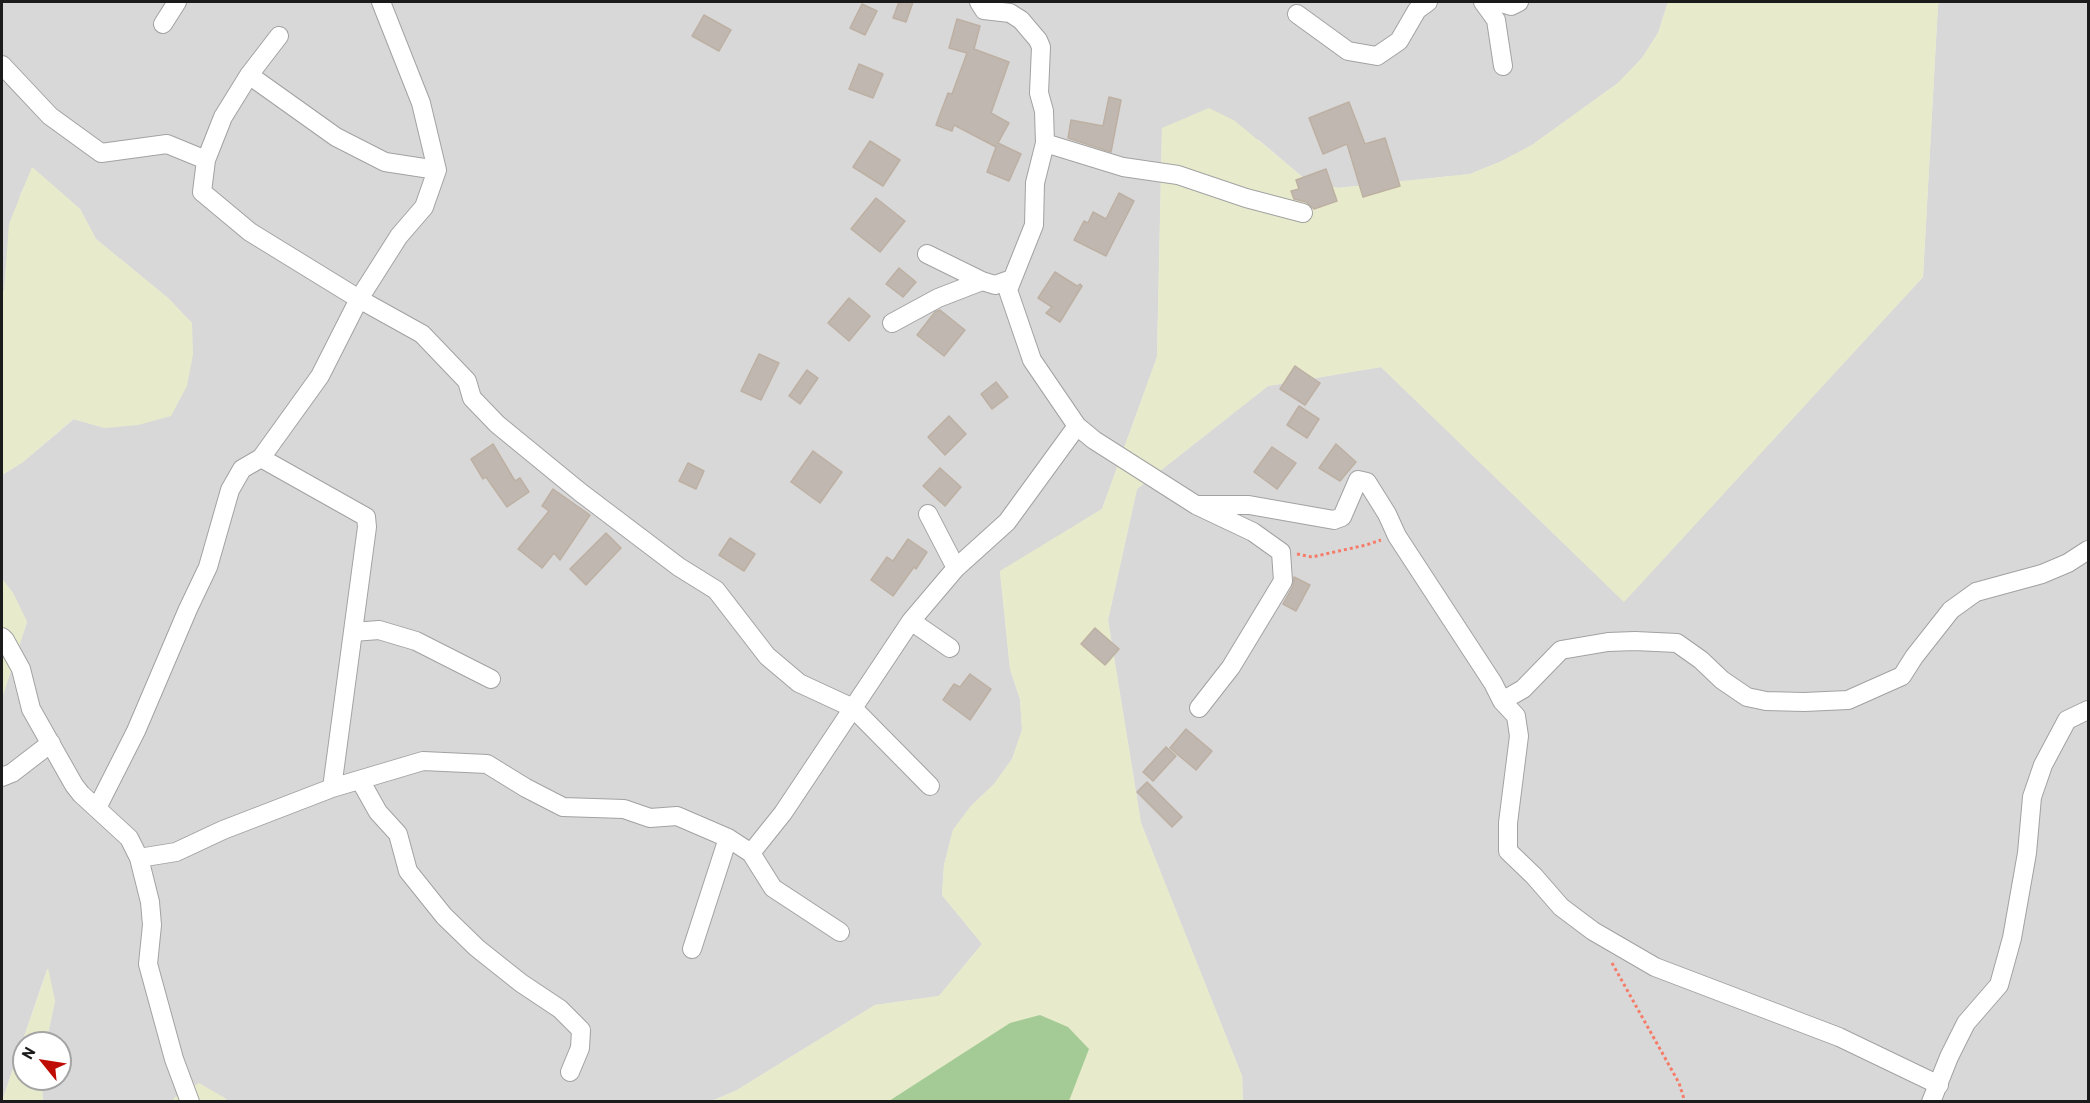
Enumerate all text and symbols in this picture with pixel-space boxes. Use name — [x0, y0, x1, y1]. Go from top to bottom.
north arrow — [12, 1031, 72, 1091]
text: N — [17, 1043, 39, 1062]

